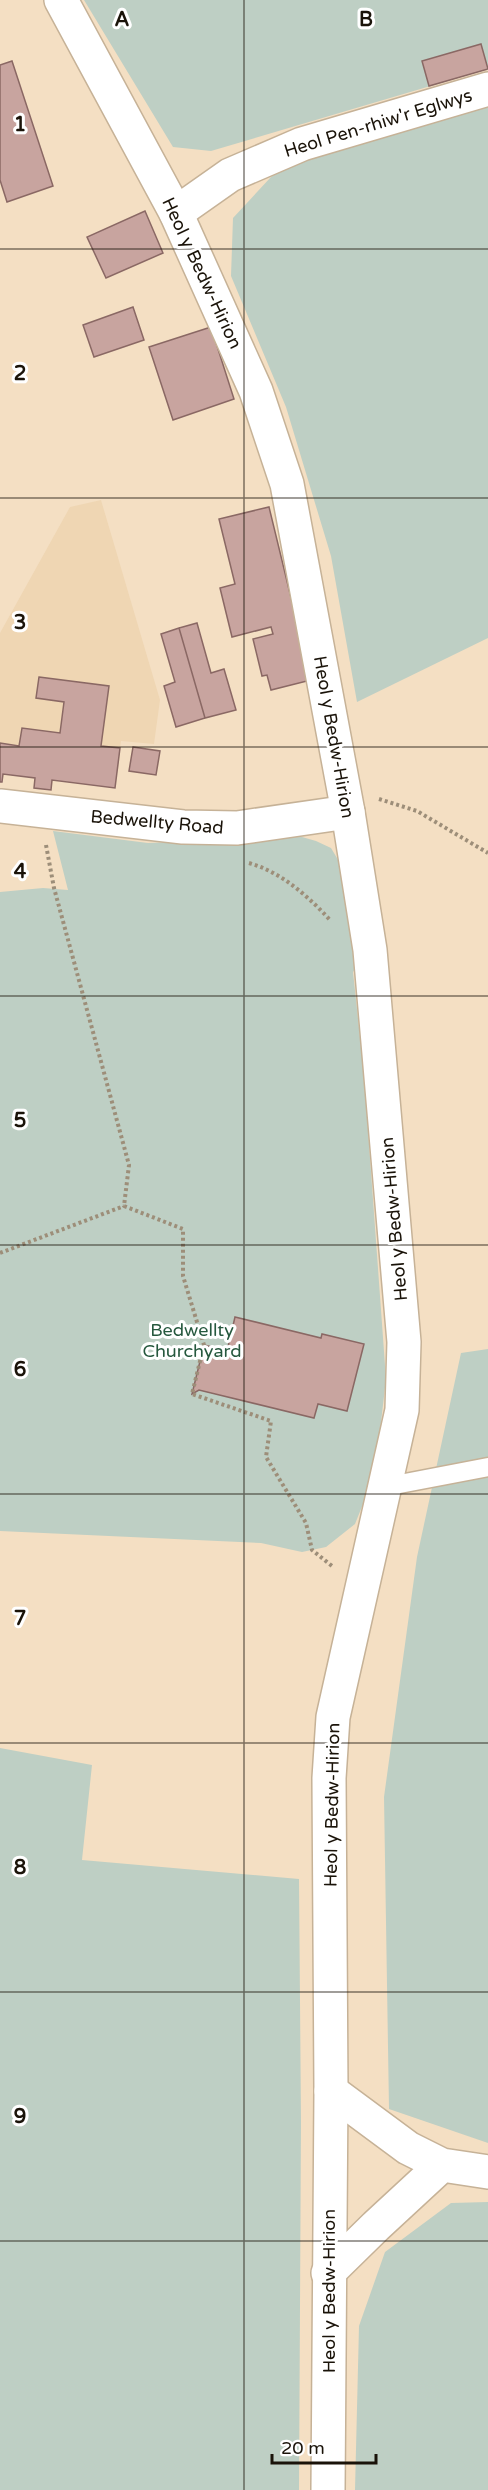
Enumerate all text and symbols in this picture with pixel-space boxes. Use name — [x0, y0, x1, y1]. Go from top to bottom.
text: A — [115, 8, 130, 32]
text: B — [359, 8, 373, 32]
street label: Heol Pen-rhiw'r Eglwys — [281, 84, 475, 162]
text: 1 — [14, 113, 26, 137]
street label: Heol y Bedw-Hirion — [157, 194, 247, 352]
text: 2 — [14, 362, 26, 386]
text: 3 — [14, 611, 26, 635]
street label: Heol y Bedw-Hirion — [309, 654, 359, 820]
street label: Bedwellty Road — [90, 805, 224, 839]
text: 4 — [14, 860, 27, 884]
text: 5 — [14, 1109, 26, 1133]
street label: Heol y Bedw-Hirion — [376, 1136, 412, 1302]
park label: Bedwellty Churchyard — [142, 1319, 242, 1362]
text: 6 — [14, 1358, 26, 1382]
text: 7 — [14, 1607, 26, 1631]
street label: Heol y Bedw-Hirion — [320, 1723, 344, 1887]
text: 8 — [14, 1856, 26, 1880]
text: 9 — [14, 2105, 26, 2129]
street label: Heol y Bedw-Hirion — [318, 2209, 340, 2373]
scale bar — [272, 2427, 376, 2465]
text: 20 m — [281, 2437, 325, 2459]

